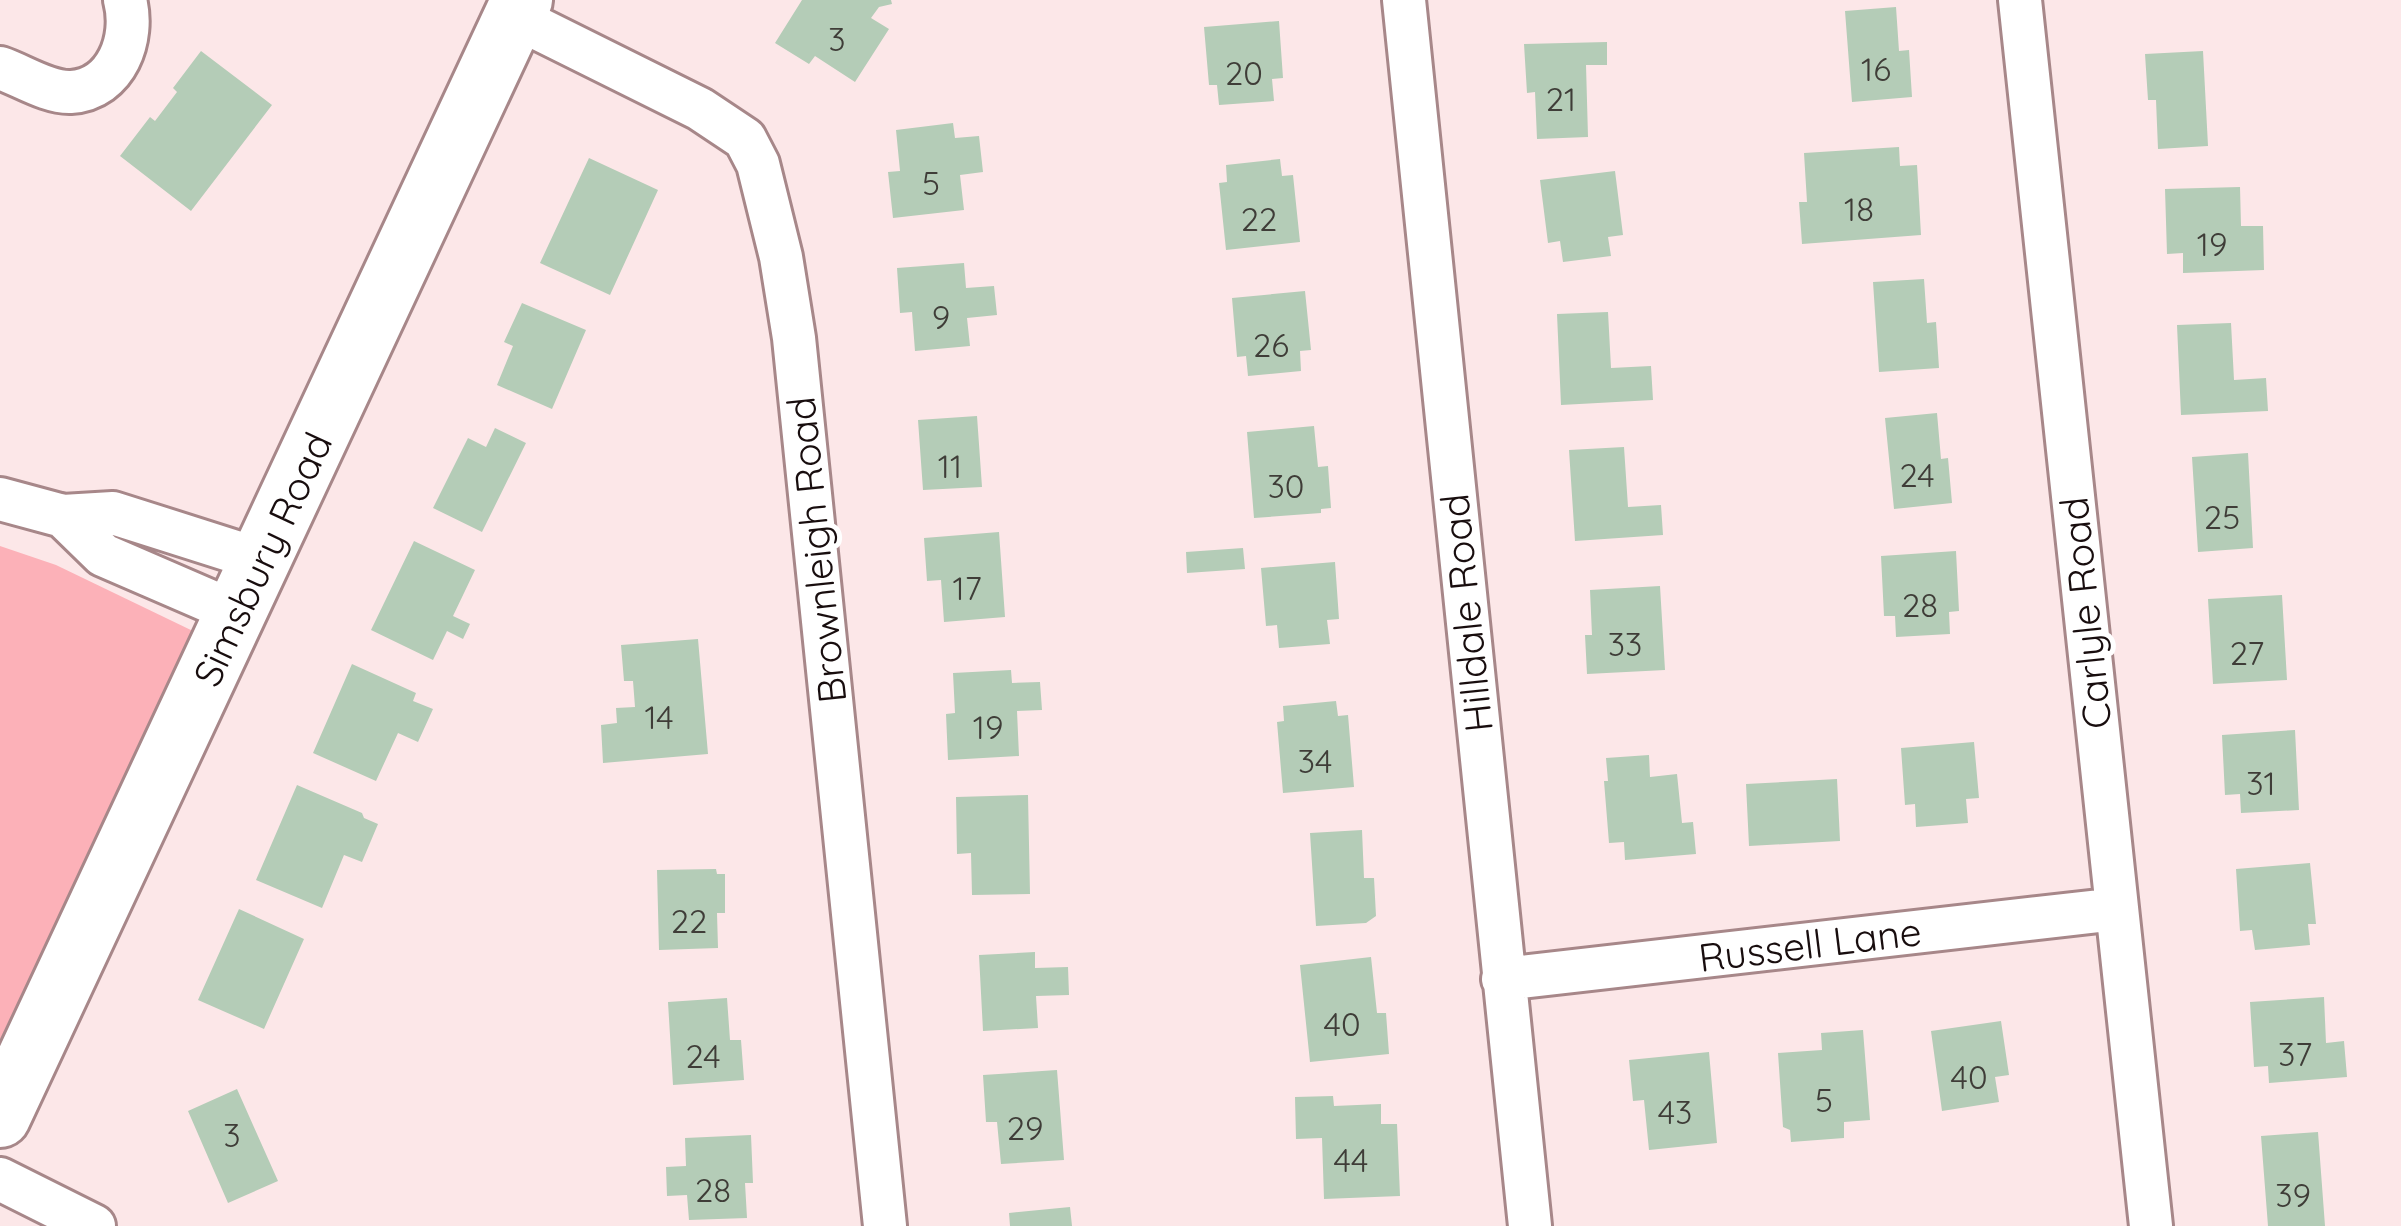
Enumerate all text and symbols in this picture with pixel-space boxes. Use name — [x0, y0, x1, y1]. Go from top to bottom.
house number: 3 — [828, 18, 846, 59]
house number: 16 — [1861, 48, 1891, 89]
house number: 20 — [1225, 52, 1263, 93]
house number: 21 — [1546, 78, 1576, 119]
house number: 5 — [922, 162, 940, 203]
house number: 18 — [1844, 188, 1874, 229]
house number: 22 — [1241, 198, 1277, 239]
house number: 19 — [2197, 223, 2227, 264]
house number: 9 — [932, 296, 950, 337]
house number: 26 — [1253, 324, 1289, 365]
street label: Brownleigh Road — [776, 394, 856, 706]
street label: Simsbury Road — [182, 424, 342, 694]
house number: 11 — [938, 445, 962, 486]
house number: 24 — [1899, 454, 1935, 495]
house number: 30 — [1268, 465, 1304, 506]
street label: Hilldale Road — [1429, 491, 1503, 735]
street label: Carlyle Road — [2048, 495, 2122, 731]
house number: 25 — [2204, 496, 2240, 537]
house number: 17 — [952, 567, 982, 608]
house number: 28 — [1902, 584, 1938, 625]
house number: 33 — [1608, 623, 1642, 664]
house number: 27 — [2230, 632, 2264, 673]
house number: 14 — [644, 696, 674, 737]
house number: 19 — [973, 706, 1003, 747]
house number: 34 — [1298, 740, 1332, 781]
house number: 31 — [2246, 762, 2276, 803]
house number: 22 — [671, 900, 707, 941]
street label: Russell Lane — [1696, 906, 1924, 982]
house number: 40 — [1323, 1003, 1361, 1044]
house number: 37 — [2278, 1033, 2312, 1074]
house number: 24 — [685, 1035, 721, 1076]
house number: 40 — [1950, 1056, 1988, 1097]
house number: 5 — [1815, 1079, 1833, 1120]
house number: 43 — [1658, 1091, 1692, 1132]
house number: 29 — [1007, 1107, 1043, 1148]
house number: 3 — [223, 1114, 241, 1155]
house number: 44 — [1334, 1139, 1368, 1180]
house number: 28 — [695, 1169, 731, 1210]
house number: 39 — [2275, 1174, 2311, 1215]

